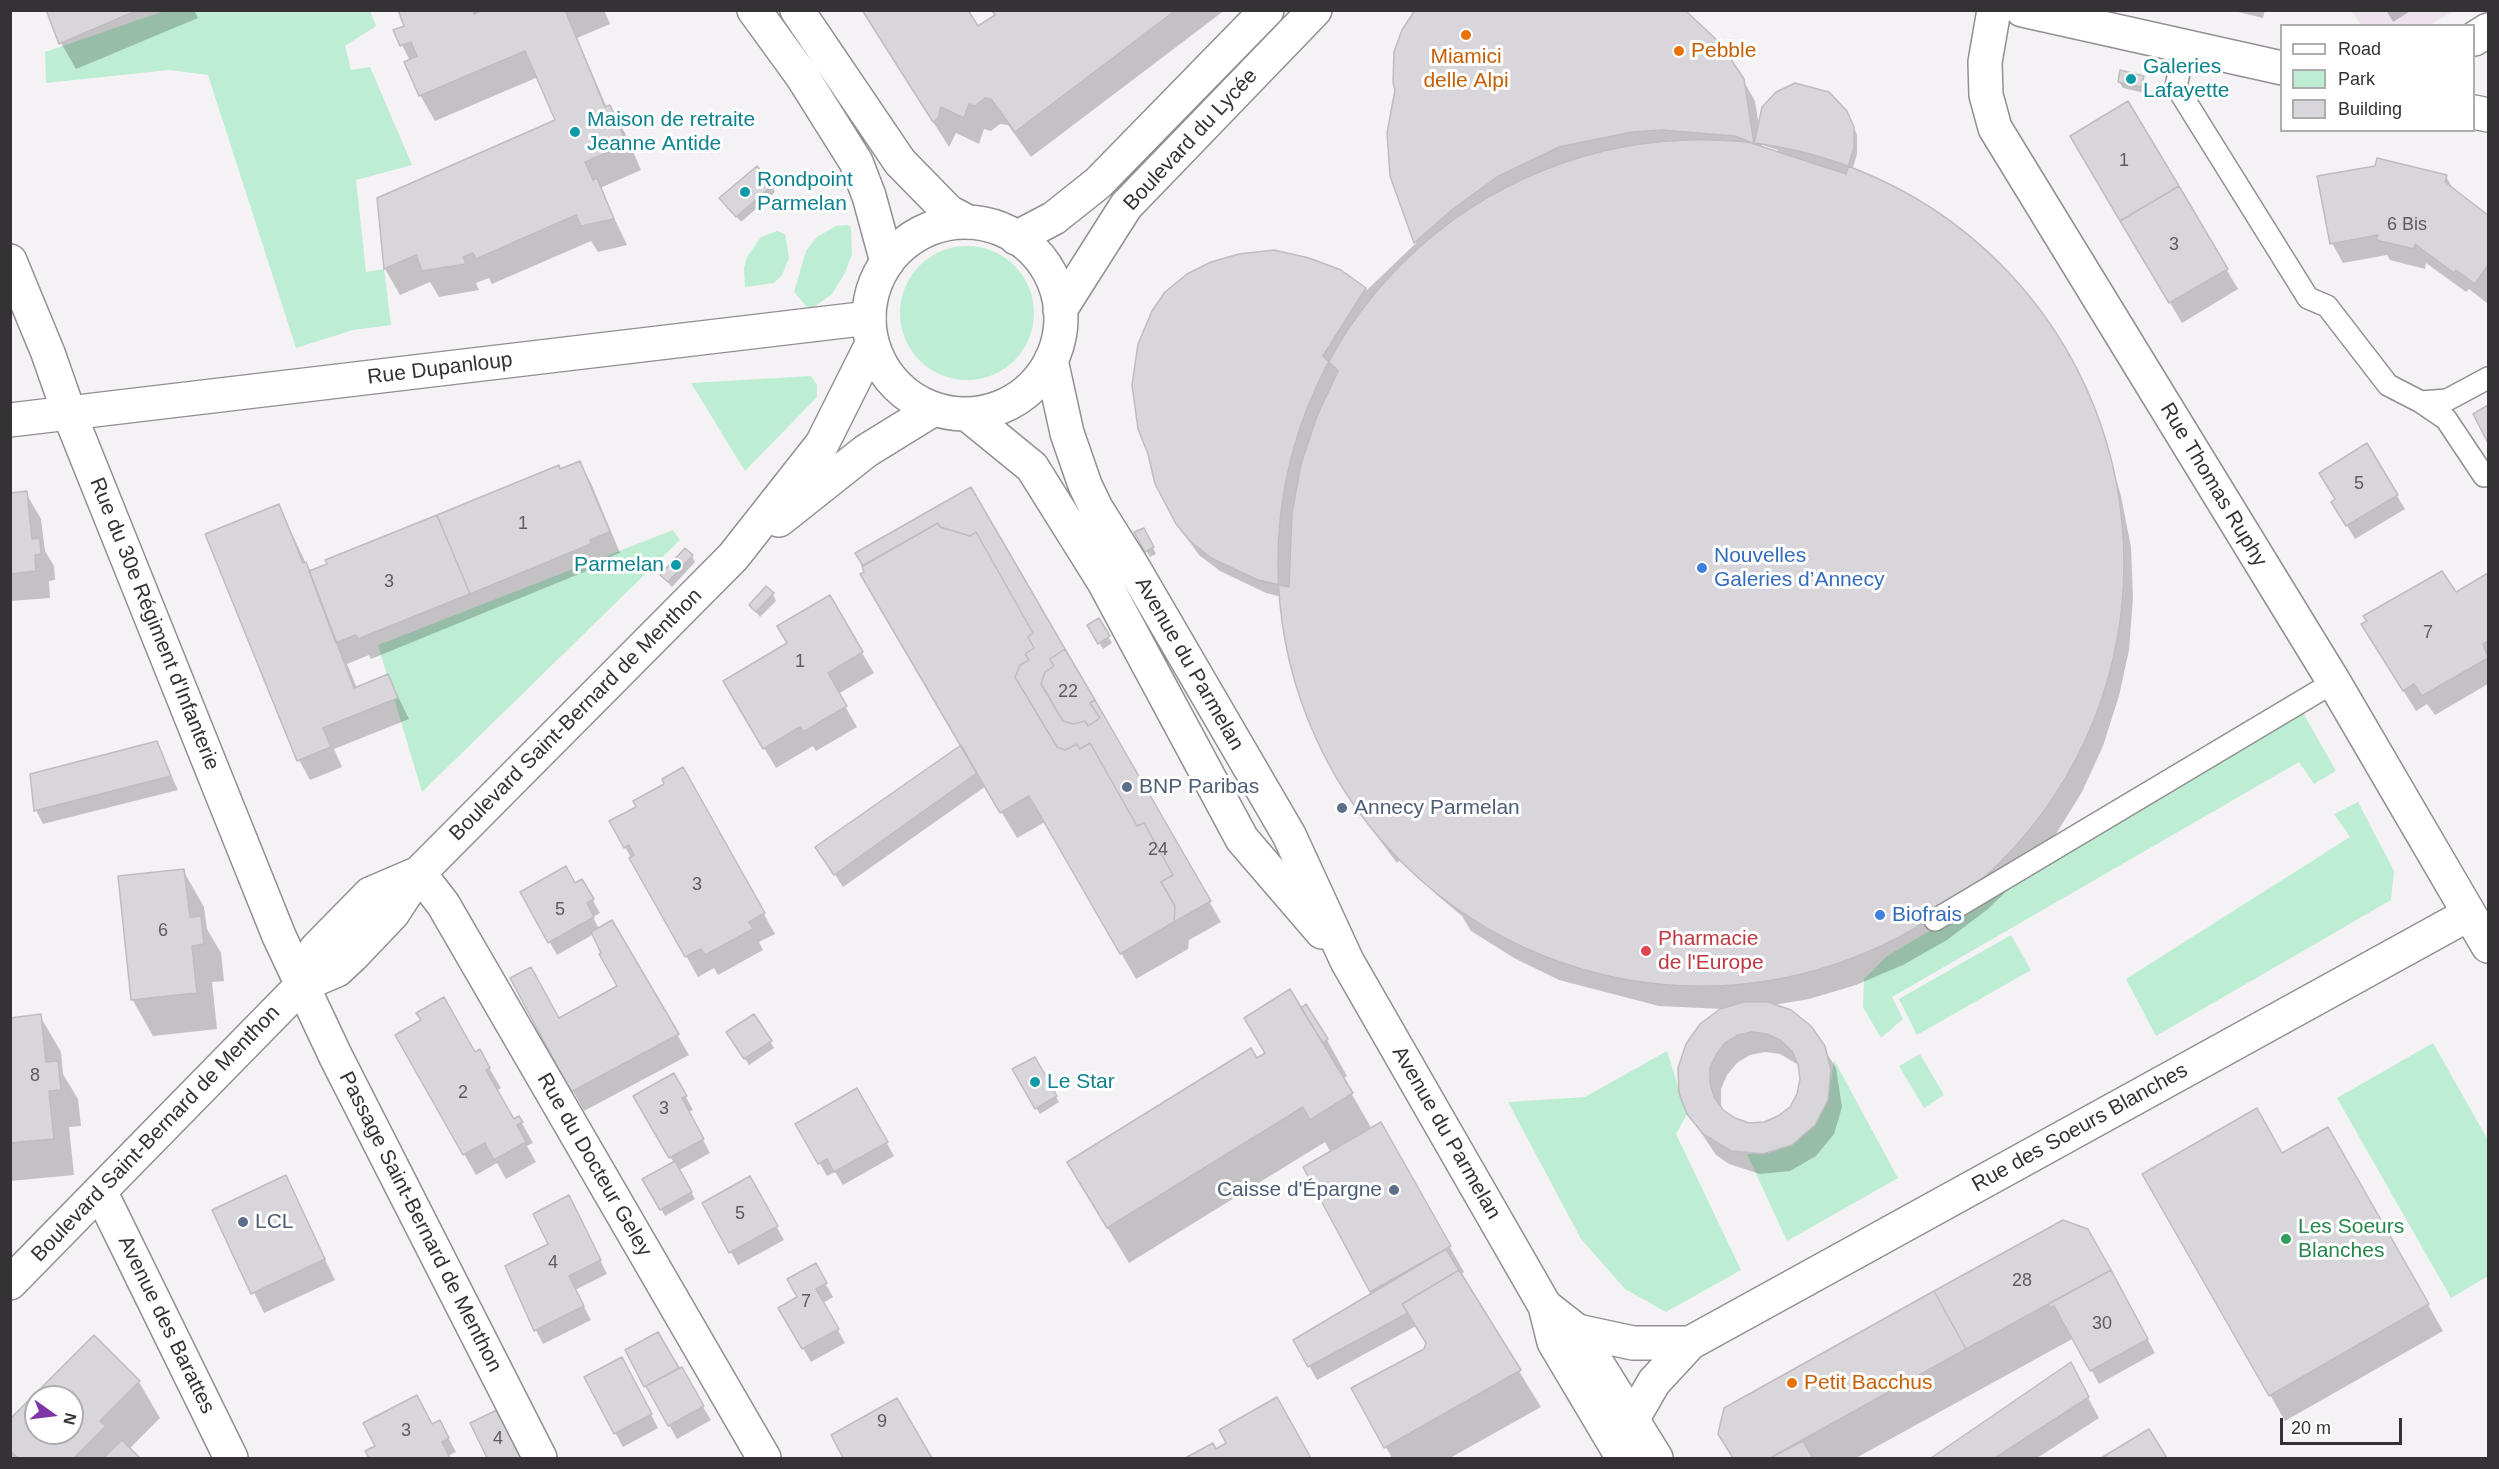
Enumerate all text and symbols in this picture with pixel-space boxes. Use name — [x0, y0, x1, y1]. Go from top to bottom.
legend — [2280, 24, 2475, 132]
marker: Miamici delle Alpi — [1459, 28, 1473, 42]
place label: Pebble — [1691, 38, 1756, 64]
text: Road — [2338, 39, 2381, 59]
place label: Miamici delle Alpi — [1423, 44, 1509, 94]
marker: Pebble — [1672, 44, 1686, 58]
place label: Galeries Lafayette — [2143, 54, 2229, 104]
street label: Boulevard du Lycée — [1119, 64, 1263, 216]
text: Park — [2338, 69, 2375, 89]
marker: Galeries Lafayette — [2124, 72, 2138, 86]
text: Building — [2338, 99, 2402, 119]
place label: Maison de retraite Jeanne Antide — [587, 107, 755, 157]
marker: Maison de retraite Jeanne Antide — [568, 125, 582, 139]
house number: 1 — [2119, 150, 2129, 172]
place label: Rondpoint Parmelan — [757, 167, 853, 217]
marker: Rondpoint Parmelan — [738, 185, 752, 199]
house number: 6 Bis — [2387, 214, 2427, 236]
house number: 3 — [2169, 234, 2179, 256]
street label: Rue Dupanloup — [366, 348, 514, 390]
street label: Rue Thomas Ruphy — [2154, 398, 2272, 572]
house number: 5 — [2354, 473, 2364, 495]
street label: Rue du 30e Régiment d'Infanterie — [84, 474, 224, 774]
house number: 1 — [518, 513, 528, 535]
place label: Nouvelles Galeries d’Annecy — [1714, 543, 1884, 593]
place label: Parmelan — [574, 552, 664, 578]
marker: Parmelan — [669, 558, 683, 572]
marker: Nouvelles Galeries d’Annecy — [1695, 561, 1709, 575]
house number: 3 — [384, 571, 394, 593]
street label: Avenue du Parmelan — [1129, 573, 1249, 755]
street label: Boulevard Saint-Bernard de Menthon — [445, 584, 707, 846]
house number: 7 — [2423, 622, 2433, 644]
house number: 1 — [795, 651, 805, 673]
house number: 22 — [1058, 681, 1078, 703]
place label: BNP Paribas — [1139, 774, 1259, 800]
marker: BNP Paribas — [1120, 780, 1134, 794]
place label: Annecy Parmelan — [1354, 795, 1520, 821]
marker: Annecy Parmelan — [1335, 801, 1349, 815]
house number: 24 — [1148, 839, 1168, 861]
house number: 3 — [692, 874, 702, 896]
house number: 5 — [555, 899, 565, 921]
place label: Biofrais — [1892, 902, 1962, 928]
marker: Biofrais — [1873, 908, 1887, 922]
house number: 6 — [158, 920, 168, 942]
place label: Pharmacie de l'Europe — [1658, 926, 1764, 976]
marker: Pharmacie de l'Europe — [1639, 944, 1653, 958]
street label: Boulevard Saint-Bernard de Menthon — [27, 1001, 285, 1267]
street label: Avenue du Parmelan — [1386, 1042, 1506, 1224]
street label: Rue des Soeurs Blanches — [1968, 1058, 2192, 1198]
house number: 8 — [30, 1065, 40, 1087]
street label: Passage Saint-Bernard de Menthon — [333, 1068, 507, 1376]
street label: Rue du Docteur Geley — [531, 1069, 657, 1261]
place label: Le Star — [1047, 1069, 1115, 1095]
marker: Le Star — [1028, 1075, 1042, 1089]
house number: 2 — [458, 1082, 468, 1104]
house number: 3 — [659, 1098, 669, 1120]
place label: Caisse d'Épargne — [1217, 1177, 1382, 1203]
marker: Caisse d'Épargne — [1387, 1183, 1401, 1197]
house number: 5 — [735, 1203, 745, 1225]
place label: LCL — [255, 1209, 294, 1235]
place label: Les Soeurs Blanches — [2298, 1214, 2404, 1264]
marker: LCL — [236, 1215, 250, 1229]
street label: Avenue des Barattes — [112, 1232, 220, 1418]
marker: Les Soeurs Blanches — [2279, 1232, 2293, 1246]
house number: 4 — [548, 1252, 558, 1274]
house number: 28 — [2012, 1270, 2032, 1292]
house number: 7 — [801, 1291, 811, 1313]
house number: 30 — [2092, 1313, 2112, 1335]
place label: Petit Bacchus — [1804, 1370, 1932, 1396]
marker: Petit Bacchus — [1785, 1376, 1799, 1390]
north arrow — [24, 1385, 84, 1445]
scale bar — [2283, 1406, 2404, 1444]
text: N — [60, 1411, 80, 1427]
house number: 9 — [877, 1411, 887, 1433]
text: 20 m — [2291, 1418, 2331, 1438]
house number: 3 — [401, 1420, 411, 1442]
house number: 4 — [493, 1428, 503, 1450]

